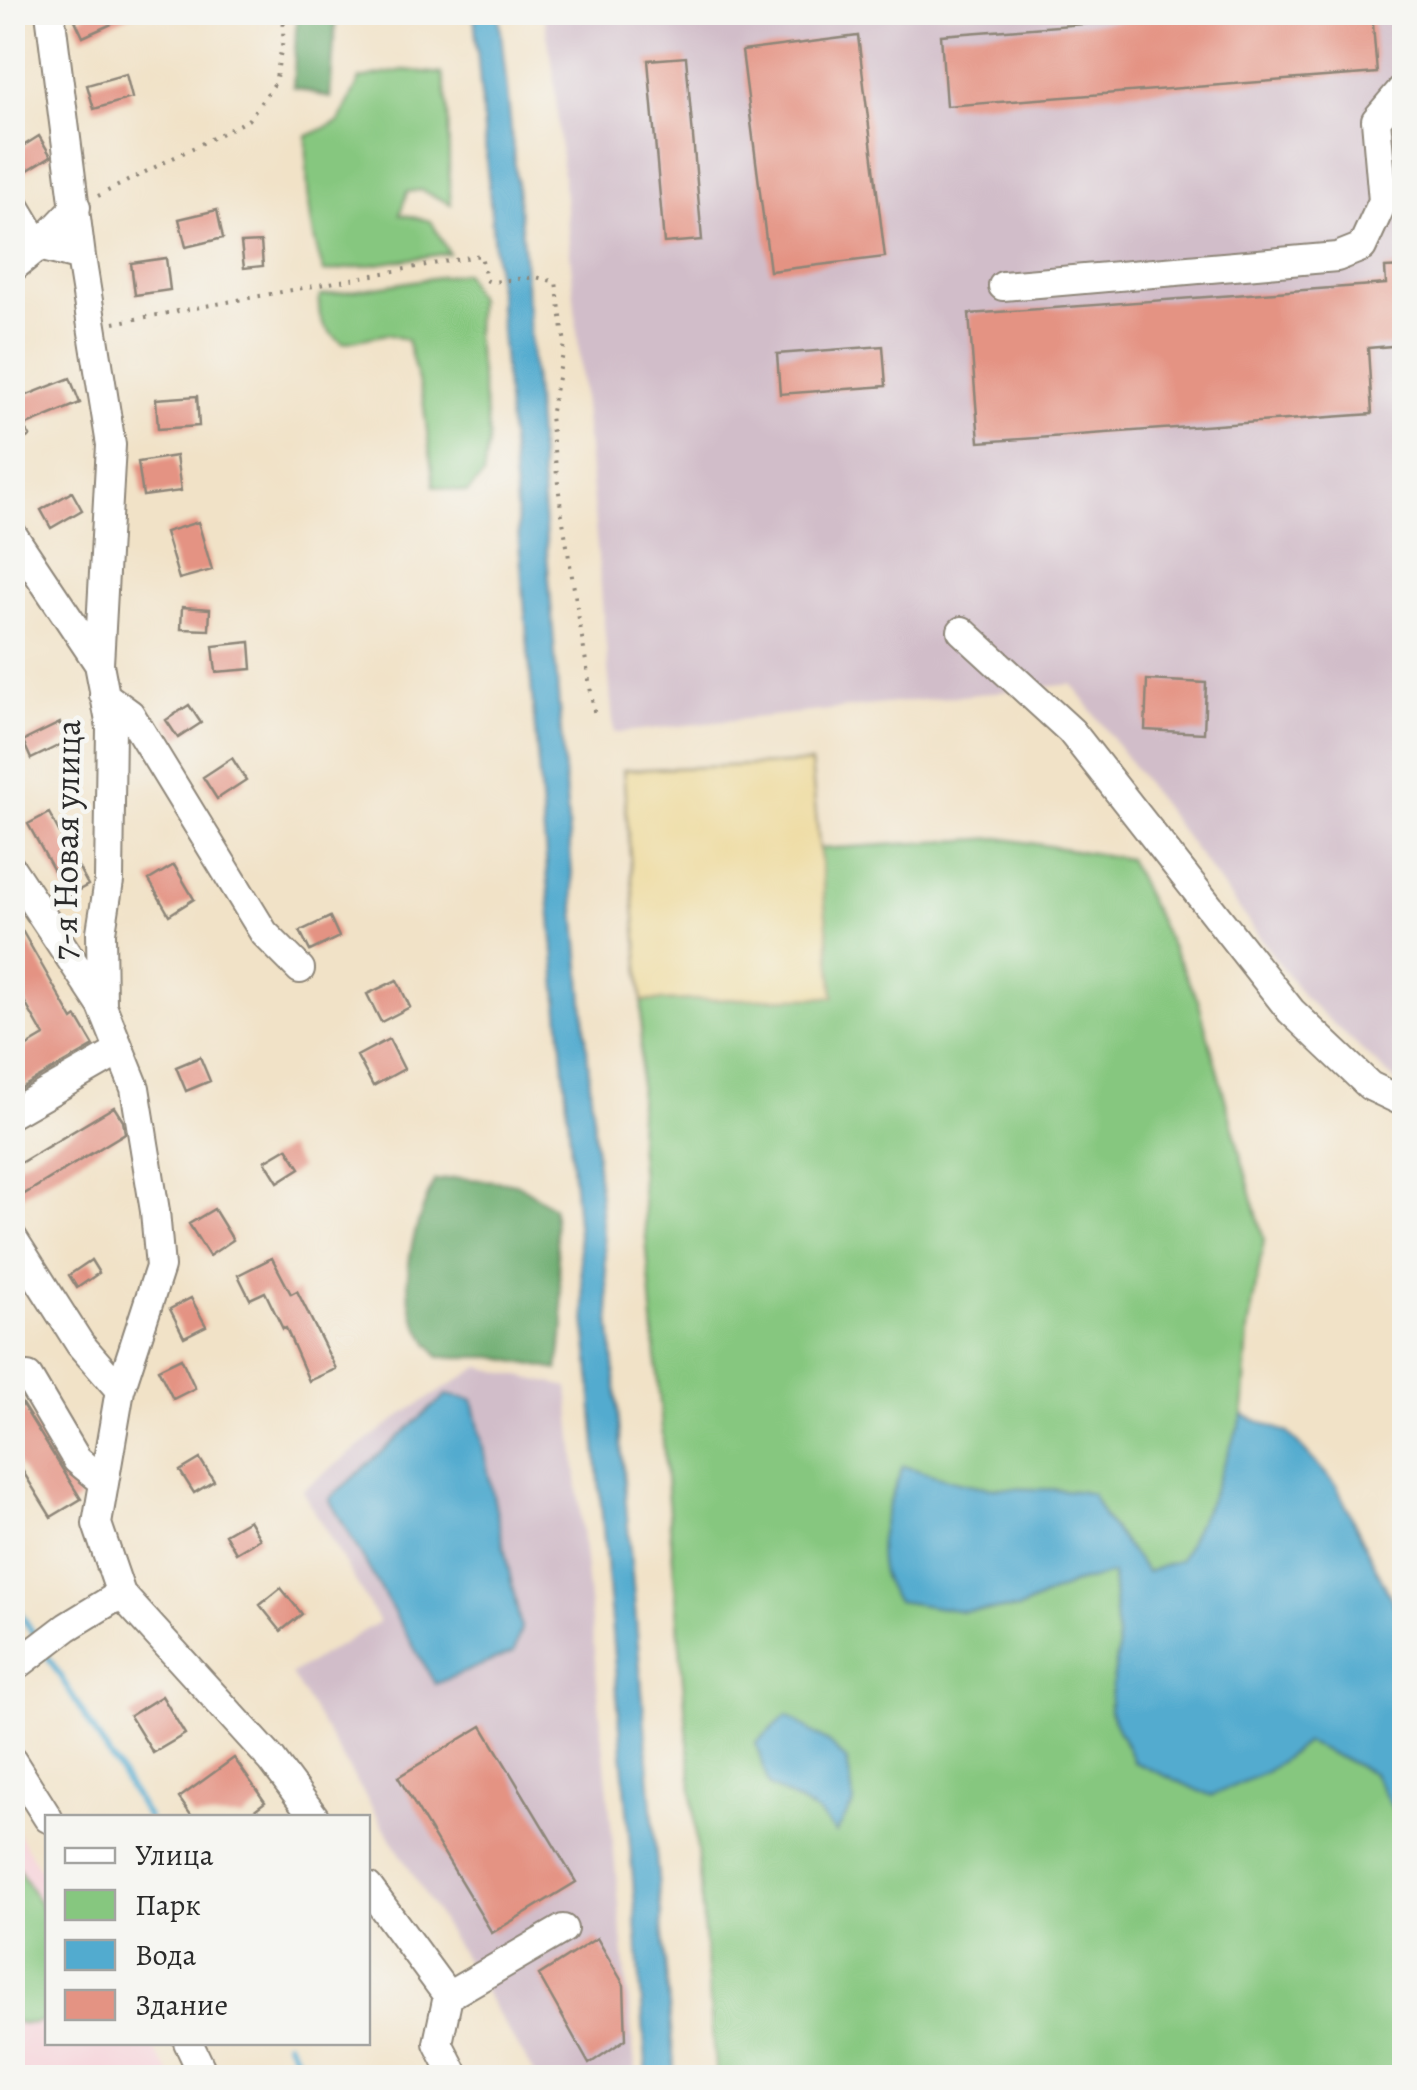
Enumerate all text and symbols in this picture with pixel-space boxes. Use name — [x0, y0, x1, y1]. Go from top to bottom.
street label: 7-я Новая улица — [40, 719, 92, 961]
legend — [45, 1815, 370, 2045]
text: Улица — [135, 1835, 214, 1875]
text: Парк — [135, 1885, 201, 1925]
text: Вода — [135, 1935, 197, 1975]
text: Здание — [135, 1985, 228, 2025]

